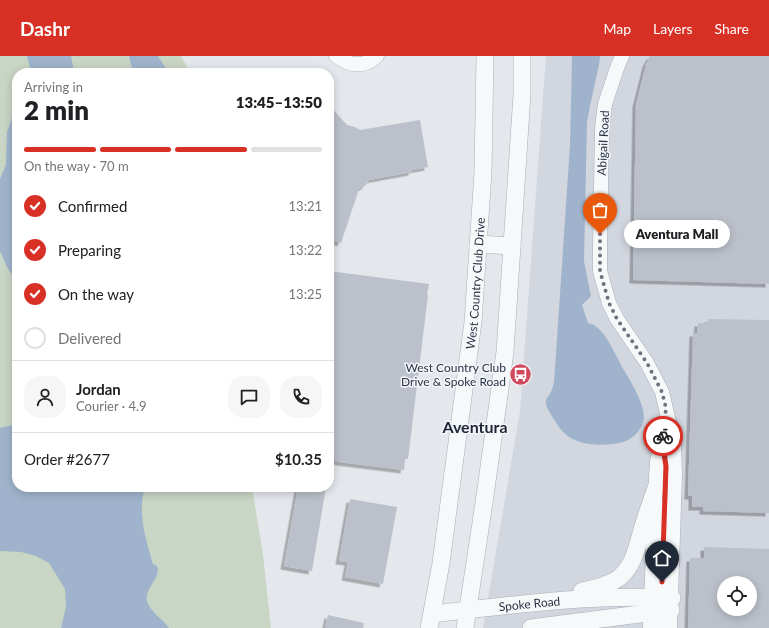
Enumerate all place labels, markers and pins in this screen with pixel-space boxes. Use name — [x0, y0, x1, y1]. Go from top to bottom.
pin — [583, 193, 617, 234]
callout: Aventura Mall — [624, 220, 730, 248]
place label: West Country Club Drive & Spoke Road — [401, 360, 506, 389]
bus stop icon: West Country Club Drive & Spoke Road — [508, 361, 534, 387]
pin — [645, 541, 679, 582]

